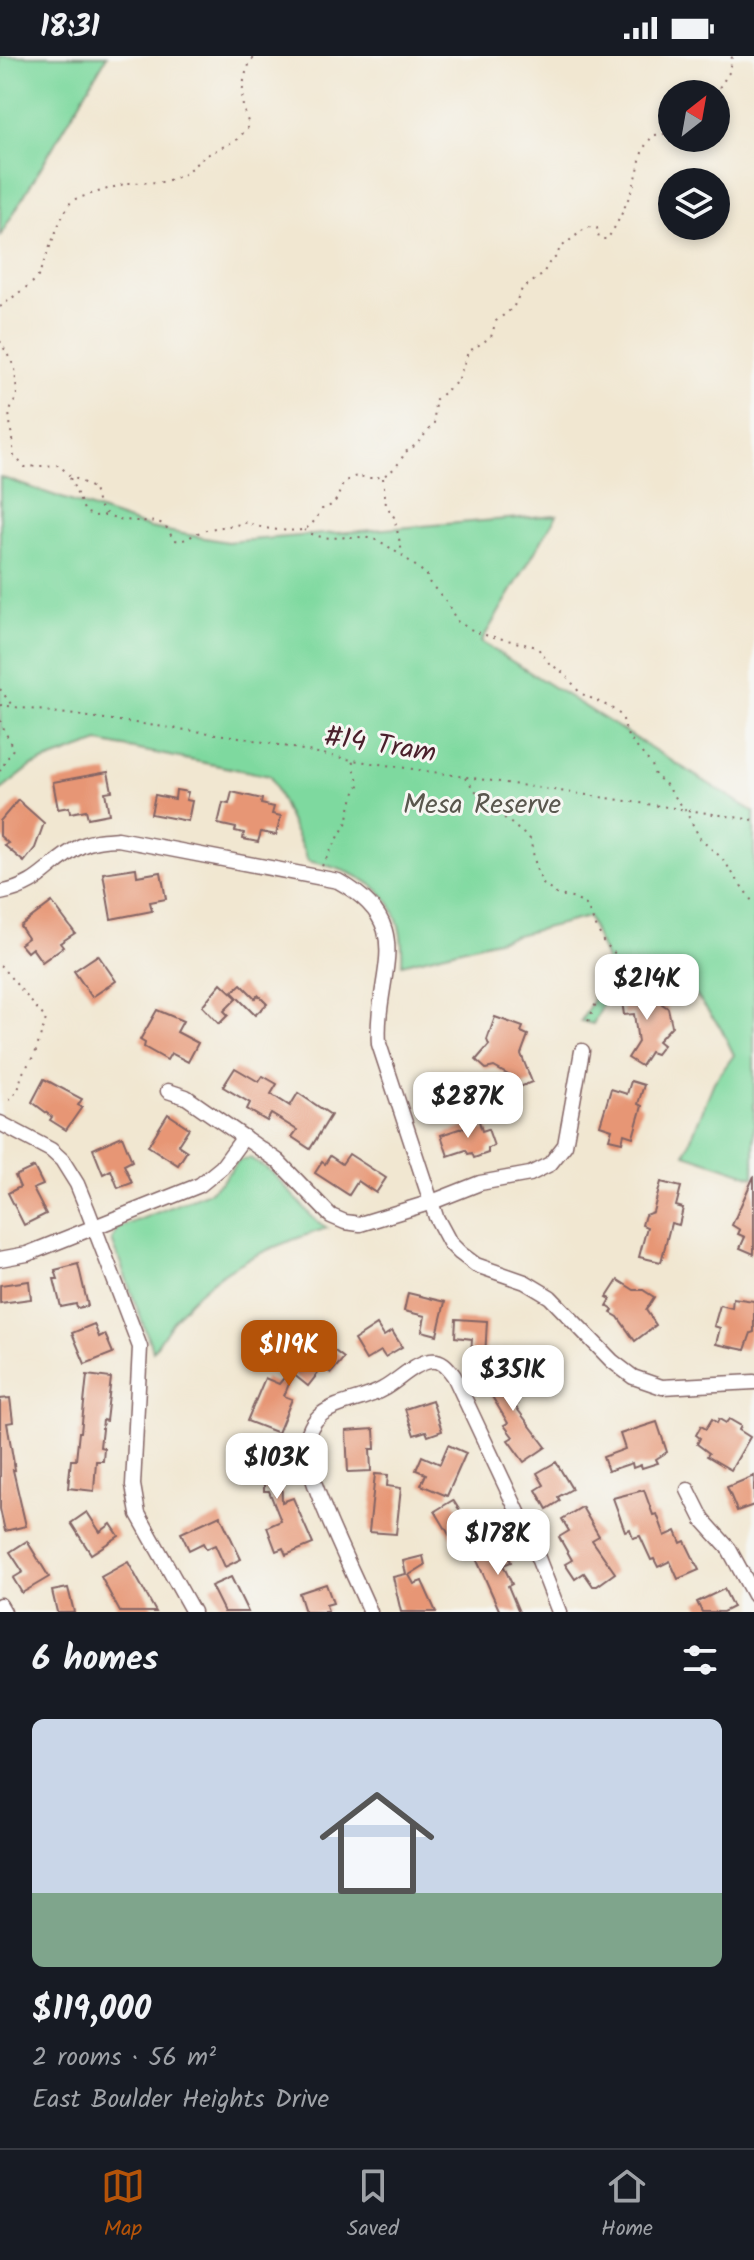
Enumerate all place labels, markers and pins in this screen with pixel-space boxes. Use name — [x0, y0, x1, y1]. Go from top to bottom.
pin: $214K — [591, 954, 703, 1022]
pin: $287K — [412, 1072, 524, 1140]
pin: $119K — [233, 1320, 345, 1388]
pin: $351K — [457, 1345, 569, 1413]
pin: $103K — [221, 1433, 333, 1501]
pin: $178K — [442, 1509, 554, 1577]

